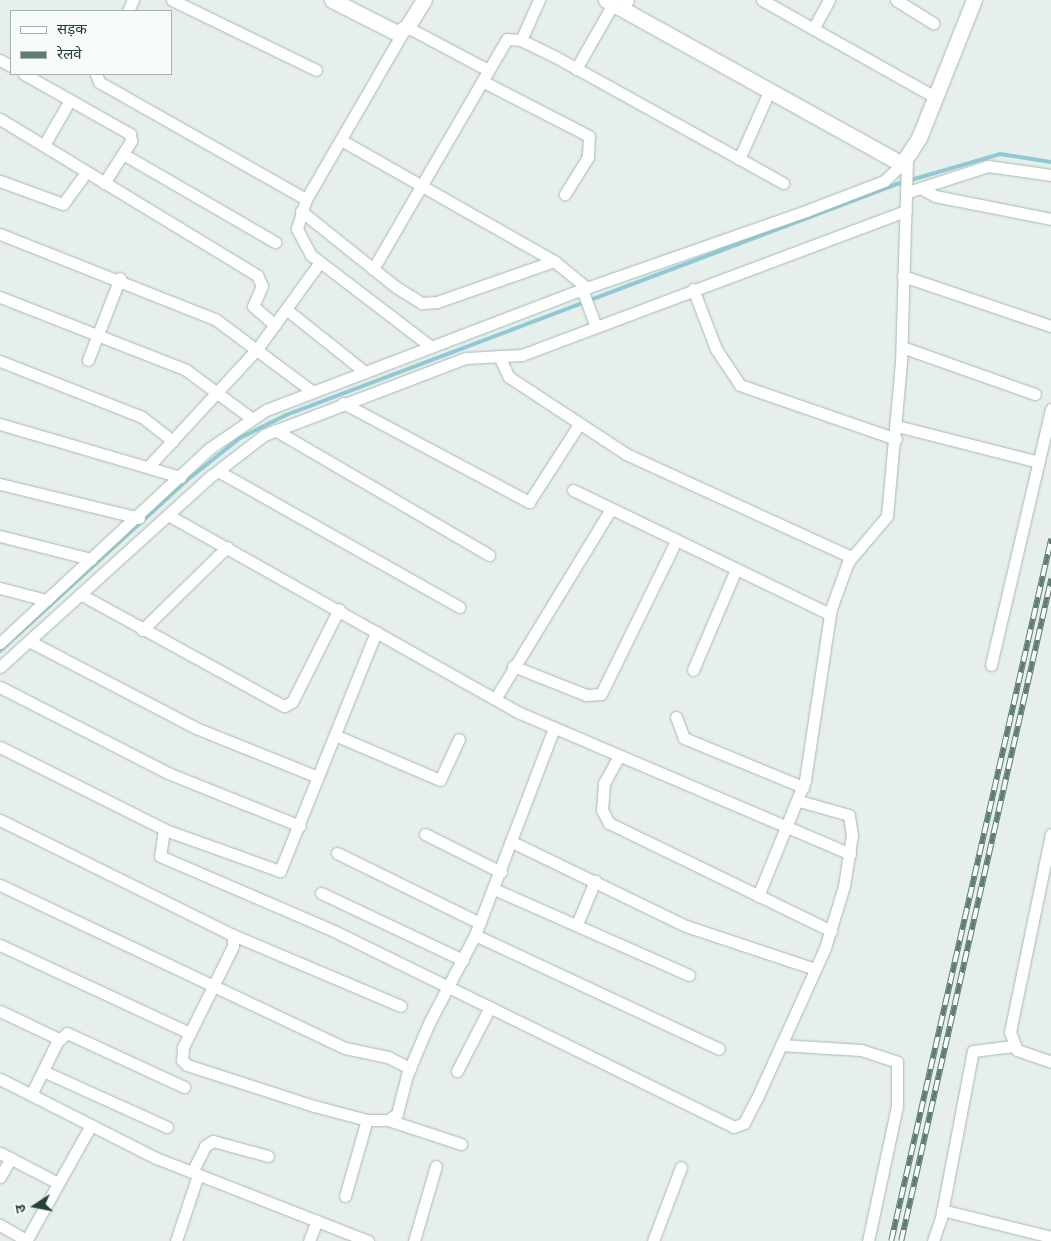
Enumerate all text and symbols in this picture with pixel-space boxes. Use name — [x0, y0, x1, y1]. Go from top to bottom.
legend — [10, 10, 172, 75]
text: सड़क — [57, 20, 87, 38]
text: रेलवे — [57, 45, 82, 63]
north arrow — [10, 1181, 60, 1231]
text: उ — [12, 1203, 29, 1214]

